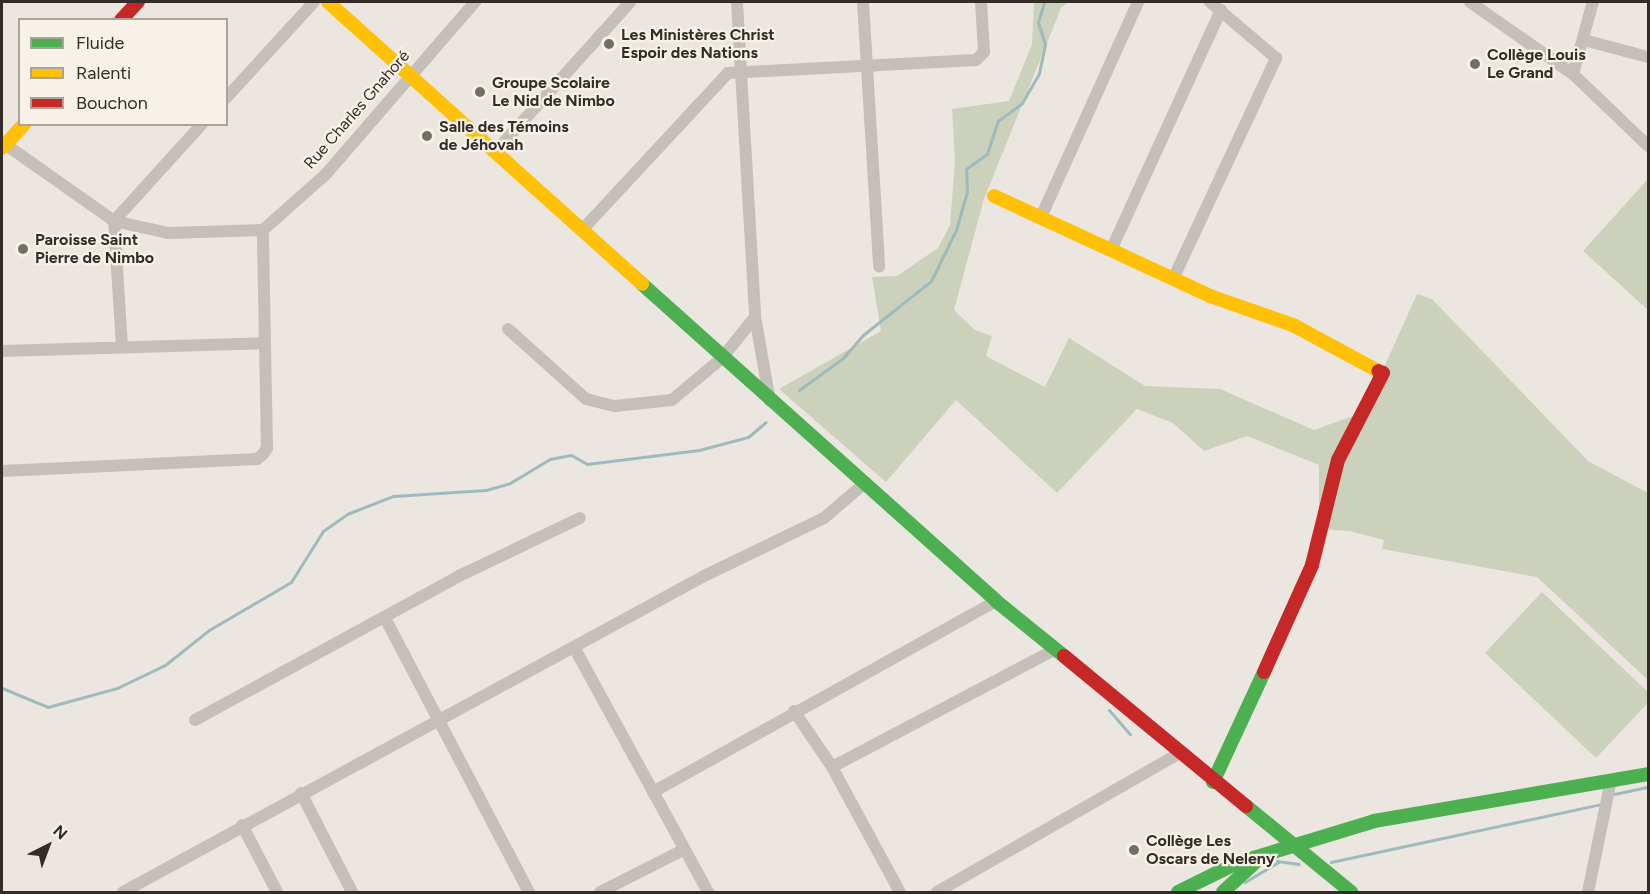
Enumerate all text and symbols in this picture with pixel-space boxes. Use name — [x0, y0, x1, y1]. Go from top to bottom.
legend — [18, 18, 228, 126]
place label: Les Ministères Christ Espoir des Nations — [621, 25, 775, 63]
text: Fluide — [76, 32, 124, 54]
marker: Les Ministères Christ Espoir des Nations — [602, 37, 616, 51]
place label: Collège Louis Le Grand — [1487, 45, 1586, 83]
street label: Rue Charles Gnahoré — [300, 47, 414, 173]
marker: Collège Louis Le Grand — [1468, 57, 1482, 71]
text: Ralenti — [76, 62, 131, 84]
place label: Groupe Scolaire Le Nid de Nimbo — [492, 73, 615, 111]
marker: Groupe Scolaire Le Nid de Nimbo — [473, 85, 487, 99]
text: Bouchon — [76, 92, 148, 114]
place label: Salle des Témoins de Jéhovah — [439, 117, 569, 155]
marker: Salle des Témoins de Jéhovah — [420, 129, 434, 143]
place label: Paroisse Saint Pierre de Nimbo — [35, 230, 154, 268]
marker: Paroisse Saint Pierre de Nimbo — [16, 242, 30, 256]
north arrow — [18, 816, 78, 876]
text: N — [49, 821, 71, 843]
place label: Collège Les Oscars de Neleny — [1146, 831, 1275, 869]
marker: Collège Les Oscars de Neleny — [1127, 843, 1141, 857]

